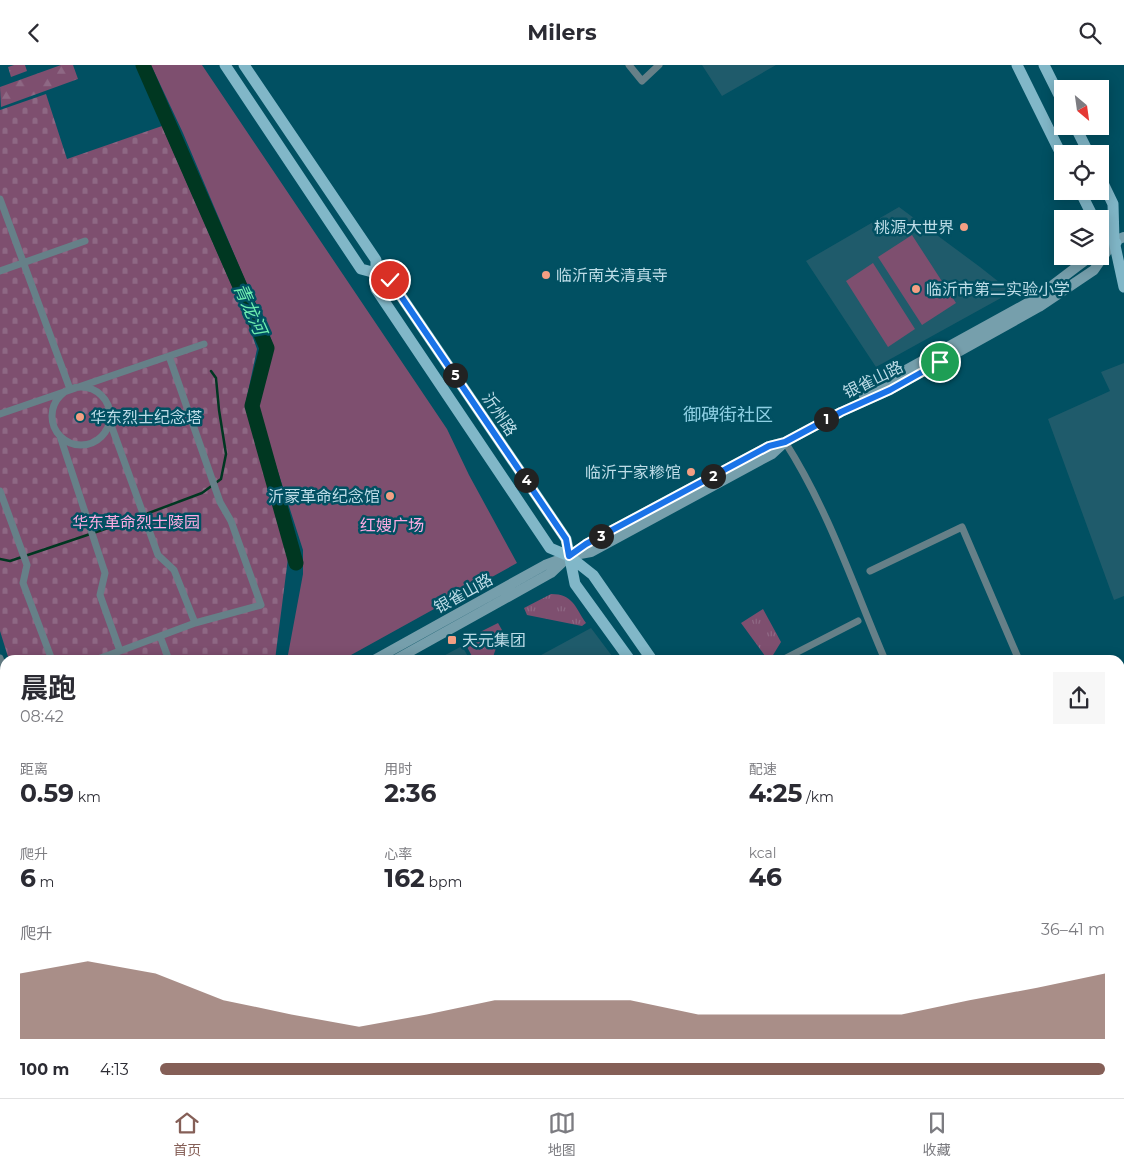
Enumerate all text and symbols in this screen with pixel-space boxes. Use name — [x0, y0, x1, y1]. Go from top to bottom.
icon: back — [20, 19, 48, 47]
text: Milers — [527, 19, 597, 46]
icon: search — [1076, 19, 1104, 47]
north arrow — [1054, 80, 1109, 135]
map controls — [1054, 80, 1109, 265]
button: locate — [1054, 145, 1109, 200]
button: layers — [1054, 210, 1109, 265]
place label: 桃源大世界 — [874, 218, 954, 237]
marker: 桃源大世界 — [958, 221, 970, 233]
pin — [369, 259, 411, 301]
icon: check — [376, 266, 404, 294]
place label: 临沂南关清真寺 — [556, 266, 668, 285]
marker: 临沂南关清真寺 — [540, 269, 552, 281]
water label: 青龙河 — [229, 280, 272, 341]
place label: 临沂市第二实验小学 — [926, 280, 1070, 299]
marker: 临沂市第二实验小学 — [910, 283, 922, 295]
pin — [919, 341, 961, 383]
icon: arrive — [926, 348, 954, 376]
street label: 银雀山路 — [840, 357, 906, 402]
pin: 5 — [442, 363, 468, 387]
text: 5 — [451, 366, 460, 384]
street label: 沂州路 — [478, 389, 521, 439]
district label: 御碑街社区 — [683, 404, 773, 426]
pin: 1 — [814, 407, 838, 431]
place label: 华东烈士纪念塔 — [90, 408, 202, 427]
text: 1 — [824, 410, 829, 428]
marker: 华东烈士纪念塔 — [74, 411, 86, 423]
place label: 临沂于家糁馆 — [585, 463, 681, 482]
pin: 2 — [700, 463, 726, 489]
marker: 临沂于家糁馆 — [685, 466, 697, 478]
pin: 4 — [514, 467, 538, 493]
text: 2 — [709, 467, 718, 485]
text: 4 — [522, 471, 531, 489]
place label: 沂蒙革命纪念馆 — [268, 487, 380, 506]
marker: 沂蒙革命纪念馆 — [384, 490, 396, 502]
park label: 华东革命烈士陵园 — [72, 513, 200, 532]
park label: 红嫂广场 — [360, 516, 424, 535]
pin: 3 — [588, 523, 614, 549]
text: 3 — [597, 527, 606, 545]
street label: 银雀山路 — [431, 570, 496, 617]
place label: 天元集团 — [462, 631, 526, 650]
marker: 天元集团 — [446, 634, 458, 646]
text: 晨跑 — [20, 671, 76, 705]
button: share — [1053, 672, 1105, 724]
text: 08:42 — [20, 707, 64, 726]
text: 距离 — [20, 760, 48, 778]
text: 用时 — [384, 760, 412, 778]
text: 配速 — [749, 760, 777, 778]
text: 0.59 — [20, 778, 74, 808]
text: 2:36 — [384, 778, 436, 808]
text: 4:25 — [749, 778, 802, 808]
text: km — [74, 788, 101, 806]
text: /km — [802, 788, 834, 806]
text: kcal — [749, 844, 777, 862]
text: 爬升 — [20, 845, 48, 863]
text: 心率 — [384, 845, 412, 863]
text: 46 — [749, 862, 782, 892]
text: 6 — [20, 863, 36, 893]
text: 162 — [384, 863, 425, 893]
text: m — [36, 873, 54, 891]
text: bpm — [425, 873, 462, 891]
text: 36–41 m — [1041, 920, 1105, 939]
text: 爬升 — [20, 924, 52, 943]
text: 100 m — [20, 1060, 69, 1079]
text: 4:13 — [100, 1060, 129, 1079]
tab: 首页 — [173, 1109, 201, 1159]
tab: 地图 — [548, 1109, 576, 1159]
tab: 收藏 — [923, 1109, 951, 1159]

